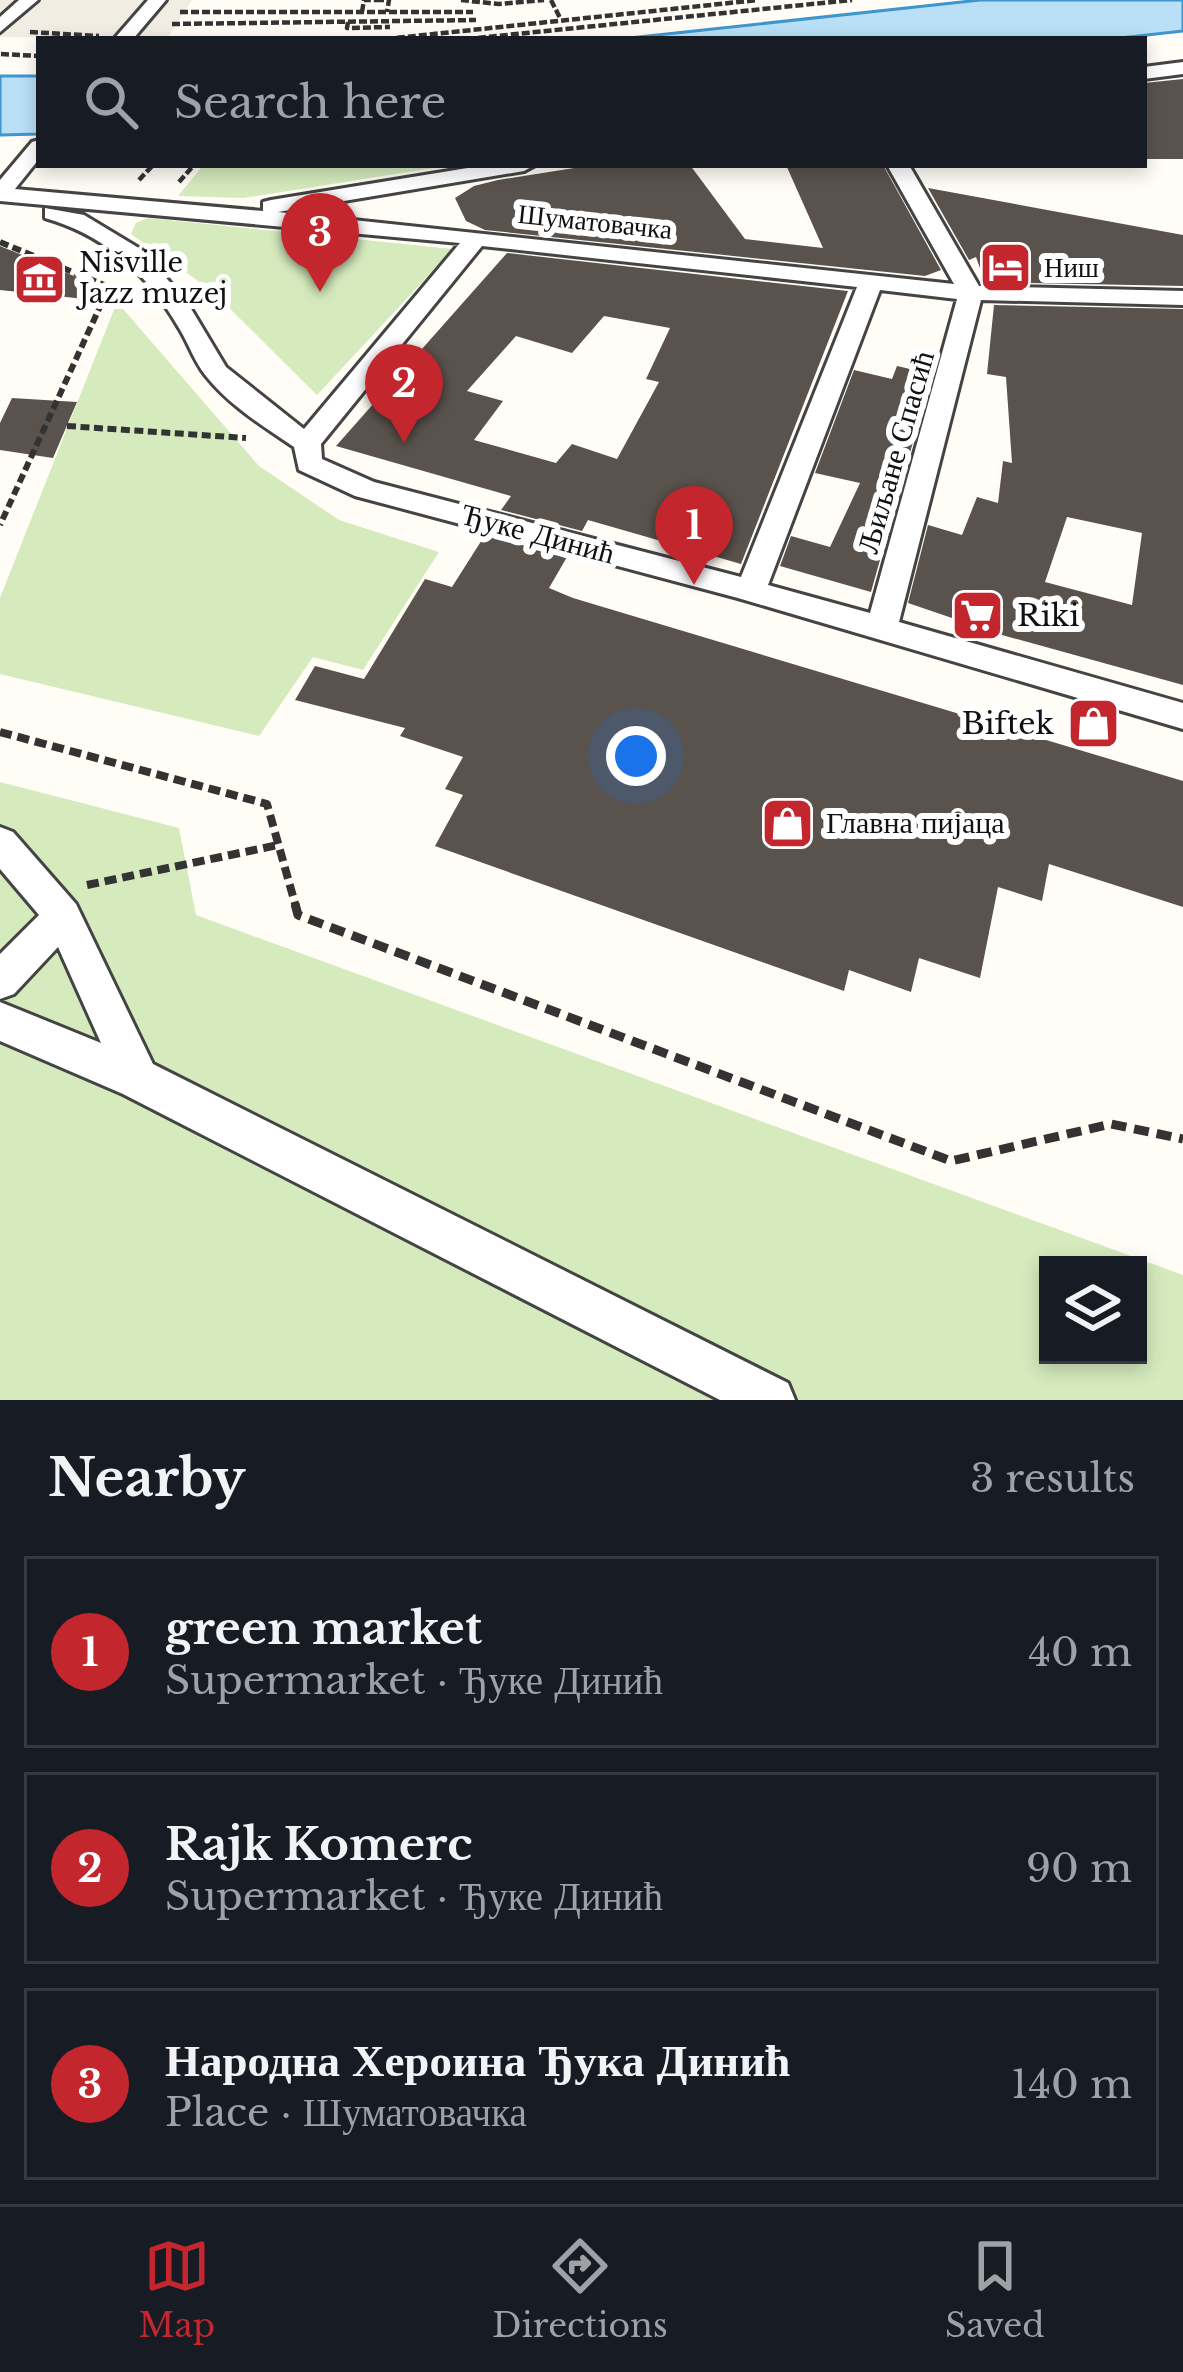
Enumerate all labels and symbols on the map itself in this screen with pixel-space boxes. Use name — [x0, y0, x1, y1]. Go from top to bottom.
pin: 3 — [281, 193, 359, 292]
street label: Шуматовачка — [516, 197, 674, 246]
hotel icon: Ниш — [977, 240, 1033, 296]
place label: Nišville Jazz muzej — [76, 246, 227, 310]
museum icon: Nišville Jazz muzej — [12, 251, 68, 307]
place label: Ниш — [1044, 251, 1099, 284]
pin: 2 — [365, 344, 443, 443]
street label: Љиљане Спасић — [849, 346, 942, 557]
pin: 1 — [655, 486, 733, 585]
street label: Ђуке Динић — [458, 495, 619, 572]
supermarket icon: Riki — [950, 588, 1006, 644]
place label: Riki — [1017, 597, 1080, 634]
shop icon: Biftek — [1065, 696, 1121, 752]
place label: Biftek — [961, 705, 1055, 742]
your location — [606, 726, 666, 786]
shop icon: Главна пијаца — [759, 795, 815, 851]
place label: Главна пијаца — [826, 804, 1005, 841]

